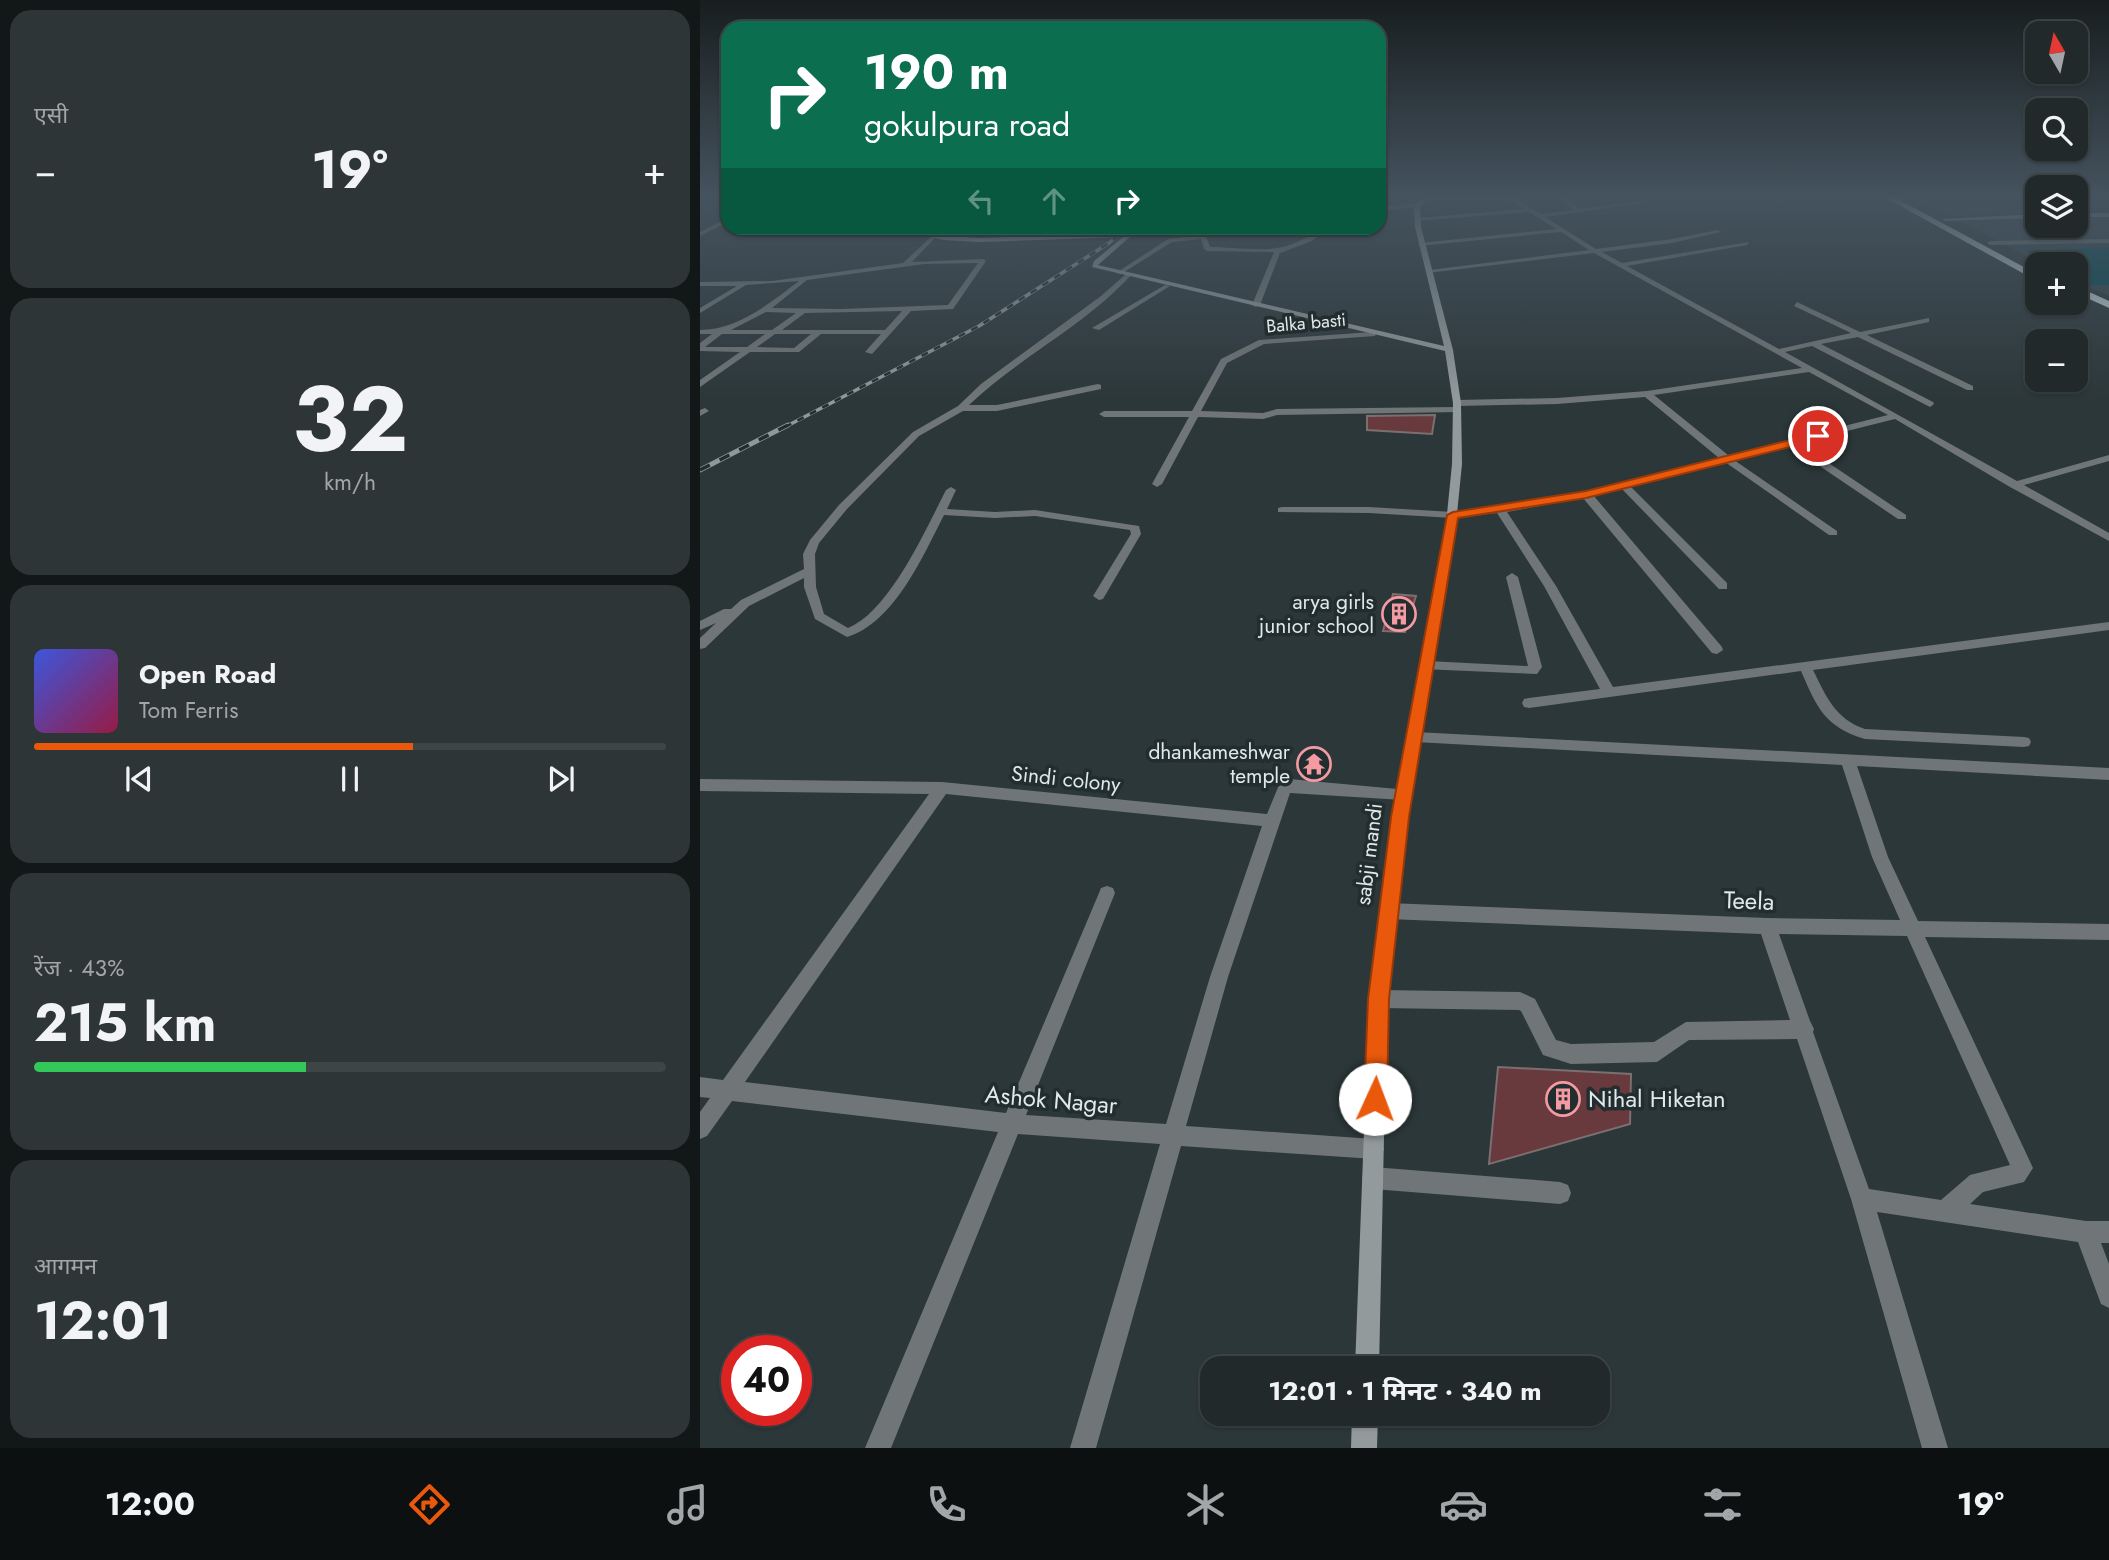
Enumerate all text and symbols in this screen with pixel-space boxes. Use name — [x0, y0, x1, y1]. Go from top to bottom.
north arrow — [2025, 21, 2088, 84]
map controls — [2025, 21, 2088, 392]
text: 190 m — [864, 37, 1009, 107]
icon: right — [749, 49, 840, 140]
text: एसी — [34, 98, 68, 132]
button: search — [2025, 98, 2088, 161]
text: gokulpura road — [864, 102, 1070, 148]
text: 19° — [311, 132, 388, 208]
text: − — [34, 143, 56, 198]
text: + — [643, 143, 666, 198]
button: layers — [2025, 175, 2088, 238]
icon: left — [962, 182, 1000, 220]
icon: ahead — [1035, 182, 1073, 220]
icon: right — [1108, 182, 1146, 220]
button: + — [2025, 252, 2088, 315]
street label: Balka basti — [1265, 307, 1347, 339]
button: − — [2025, 329, 2088, 392]
text: 32 — [292, 354, 408, 485]
pin — [1788, 406, 1848, 466]
icon: arrive — [1799, 417, 1837, 455]
text: km/h — [324, 465, 376, 499]
place label: arya girls junior school — [1257, 587, 1374, 641]
building icon: arya girls junior school — [1380, 595, 1418, 633]
text: Open Road — [139, 655, 276, 693]
text: Tom Ferris — [139, 693, 238, 727]
place label: dhankameshwar temple — [1148, 737, 1291, 791]
temple icon: dhankameshwar temple — [1295, 745, 1333, 783]
street label: Sindi colony — [1010, 758, 1123, 800]
icon: previous — [120, 760, 158, 798]
icon: pause — [331, 760, 369, 798]
icon: next — [542, 760, 580, 798]
street label: sabji mandi — [1348, 801, 1390, 907]
street label: Teela — [1723, 882, 1775, 919]
text: रेंज · 43% — [34, 951, 124, 985]
text: 215 km — [34, 985, 216, 1061]
position arrow — [1338, 1062, 1412, 1136]
street label: Ashok Nagar — [983, 1076, 1119, 1123]
building icon: Nihal Hiketan — [1544, 1080, 1582, 1118]
place label: Nihal Hiketan — [1588, 1081, 1726, 1116]
text: आगमन — [34, 1249, 97, 1283]
text: 12:01 — [34, 1283, 172, 1359]
speed limit sign: 40 — [721, 1335, 812, 1426]
text: 12:01 · 1 मिनट · 340 m — [1268, 1372, 1542, 1410]
icon: directions — [405, 1480, 454, 1529]
icon: music — [663, 1480, 712, 1529]
icon: phone — [922, 1480, 971, 1529]
icon: climate — [1181, 1480, 1230, 1529]
icon: car — [1439, 1480, 1488, 1529]
icon: filters — [1698, 1480, 1747, 1529]
text: 12:00 — [105, 1481, 195, 1527]
text: 19° — [1957, 1481, 2004, 1527]

